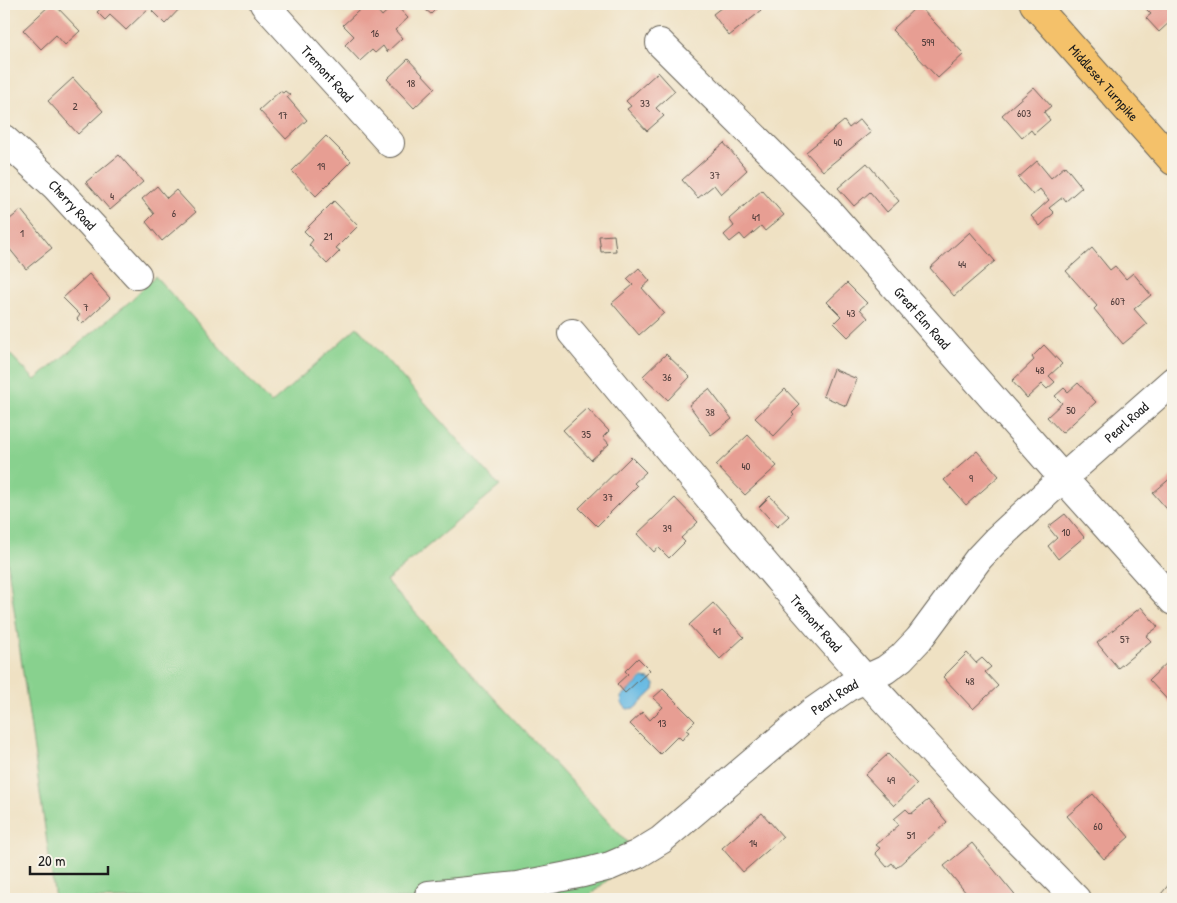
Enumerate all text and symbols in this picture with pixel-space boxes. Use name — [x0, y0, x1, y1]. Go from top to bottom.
house number: 16 — [371, 26, 380, 40]
house number: 599 — [922, 35, 934, 49]
street label: Middlesex Turnpike — [1065, 40, 1143, 125]
street label: Tremont Road — [297, 41, 358, 106]
house number: 18 — [407, 76, 416, 90]
house number: 33 — [640, 96, 650, 110]
house number: 2 — [72, 99, 78, 113]
house number: 603 — [1017, 106, 1031, 120]
house number: 17 — [278, 108, 288, 122]
house number: 40 — [833, 135, 843, 149]
house number: 19 — [317, 159, 325, 173]
house number: 37 — [710, 168, 720, 182]
street label: Cherry Road — [45, 175, 101, 234]
house number: 4 — [110, 189, 114, 203]
house number: 6 — [172, 206, 177, 220]
house number: 41 — [752, 210, 760, 224]
house number: 1 — [20, 226, 24, 240]
house number: 21 — [323, 229, 333, 243]
house number: 44 — [958, 257, 966, 271]
street label: Great Elm Road — [890, 282, 955, 353]
house number: 607 — [1111, 294, 1125, 308]
house number: 7 — [83, 300, 89, 314]
house number: 43 — [846, 306, 856, 320]
house number: 48 — [1036, 363, 1045, 377]
house number: 36 — [662, 370, 672, 384]
street label: Pearl Road — [1100, 397, 1153, 446]
house number: 50 — [1066, 403, 1076, 417]
house number: 38 — [705, 405, 715, 419]
house number: 35 — [581, 427, 591, 441]
house number: 40 — [741, 459, 751, 473]
house number: 9 — [969, 471, 973, 485]
house number: 37 — [603, 490, 613, 504]
house number: 39 — [663, 521, 671, 535]
house number: 10 — [1062, 525, 1071, 539]
street label: Tremont Road — [786, 590, 847, 656]
house number: 41 — [713, 624, 721, 638]
house number: 57 — [1120, 632, 1130, 646]
street label: Pearl Road — [807, 674, 861, 719]
house number: 48 — [966, 674, 975, 688]
house number: 13 — [658, 716, 667, 730]
house number: 49 — [887, 773, 895, 787]
house number: 60 — [1093, 819, 1103, 833]
house number: 51 — [907, 828, 915, 842]
house number: 14 — [749, 836, 757, 850]
scale bar — [30, 843, 108, 875]
text: 20 m — [38, 850, 65, 871]

